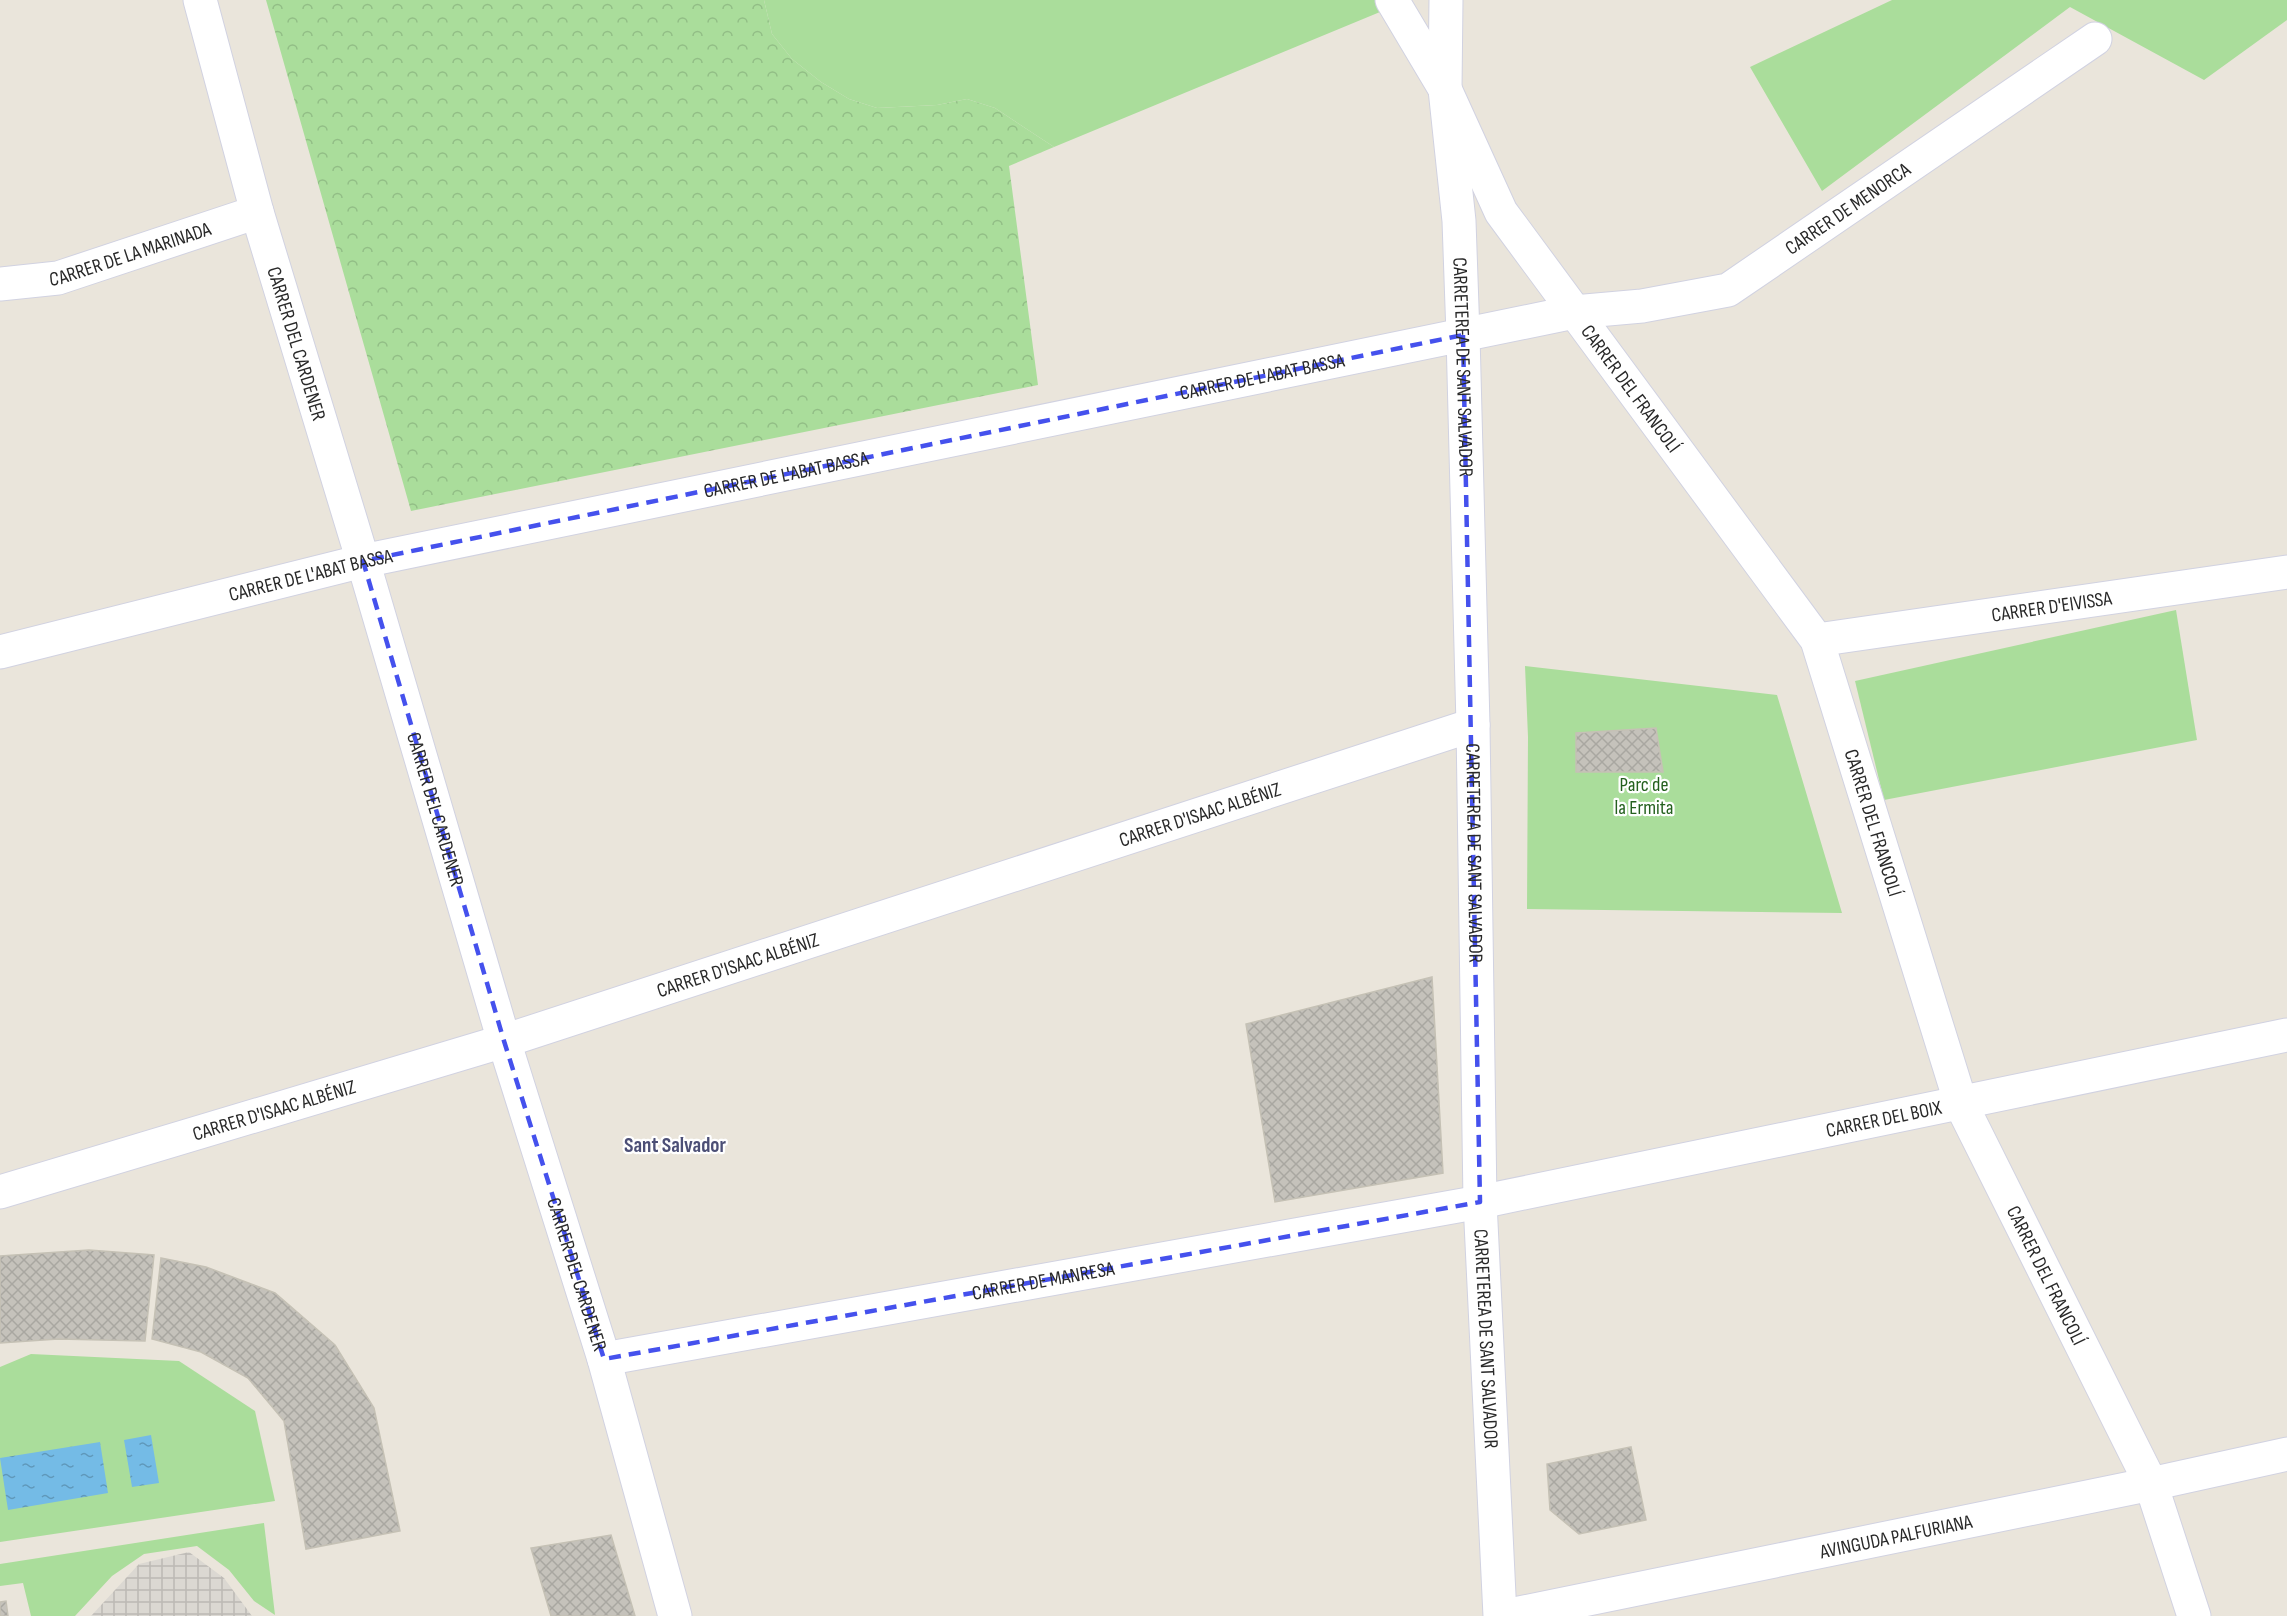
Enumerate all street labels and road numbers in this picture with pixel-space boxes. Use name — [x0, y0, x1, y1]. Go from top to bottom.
street label: CARRER DE MENORCA — [1781, 158, 1916, 260]
street label: CARRER DE LA MARINADA — [48, 217, 214, 292]
street label: CARRETEREA DE SANT SALVADOR — [1447, 257, 1478, 477]
street label: CARRER DEL CARDENER — [261, 264, 331, 424]
street label: CARRER DEL FRANCOLÍ — [1575, 320, 1685, 458]
street label: CARRER DE L'ABAT BASSA — [1178, 348, 1347, 406]
street label: CARRER DE L'ABAT BASSA — [702, 446, 871, 504]
street label: CARRER DE L'ABAT BASSA — [226, 544, 395, 607]
street label: CARRER D'EIVISSA — [1990, 586, 2114, 628]
street label: CARRER DEL CARDENER — [401, 730, 469, 889]
street label: CARRETEREA DE SANT SALVADOR — [1460, 743, 1487, 963]
street label: CARRER DEL FRANCOLÍ — [1839, 746, 1907, 899]
street label: CARRER D'ISAAC ALBÉNIZ — [1116, 777, 1284, 853]
street label: CARRER D'ISAAC ALBÉNIZ — [654, 928, 822, 1003]
street label: CARRER D'ISAAC ALBÉNIZ — [190, 1075, 359, 1147]
street label: CARRER DEL BOIX — [1824, 1096, 1944, 1143]
street label: CARRER DEL CARDENER — [541, 1195, 612, 1354]
street label: CARRER DEL FRANCOLÍ — [2001, 1202, 2091, 1349]
street label: CARRETEREA DE SANT SALVADOR — [1468, 1228, 1503, 1449]
street label: CARRER DE MANRESA — [970, 1257, 1117, 1306]
street label: AVINGUDA PALFURIANA — [1817, 1510, 1975, 1565]

